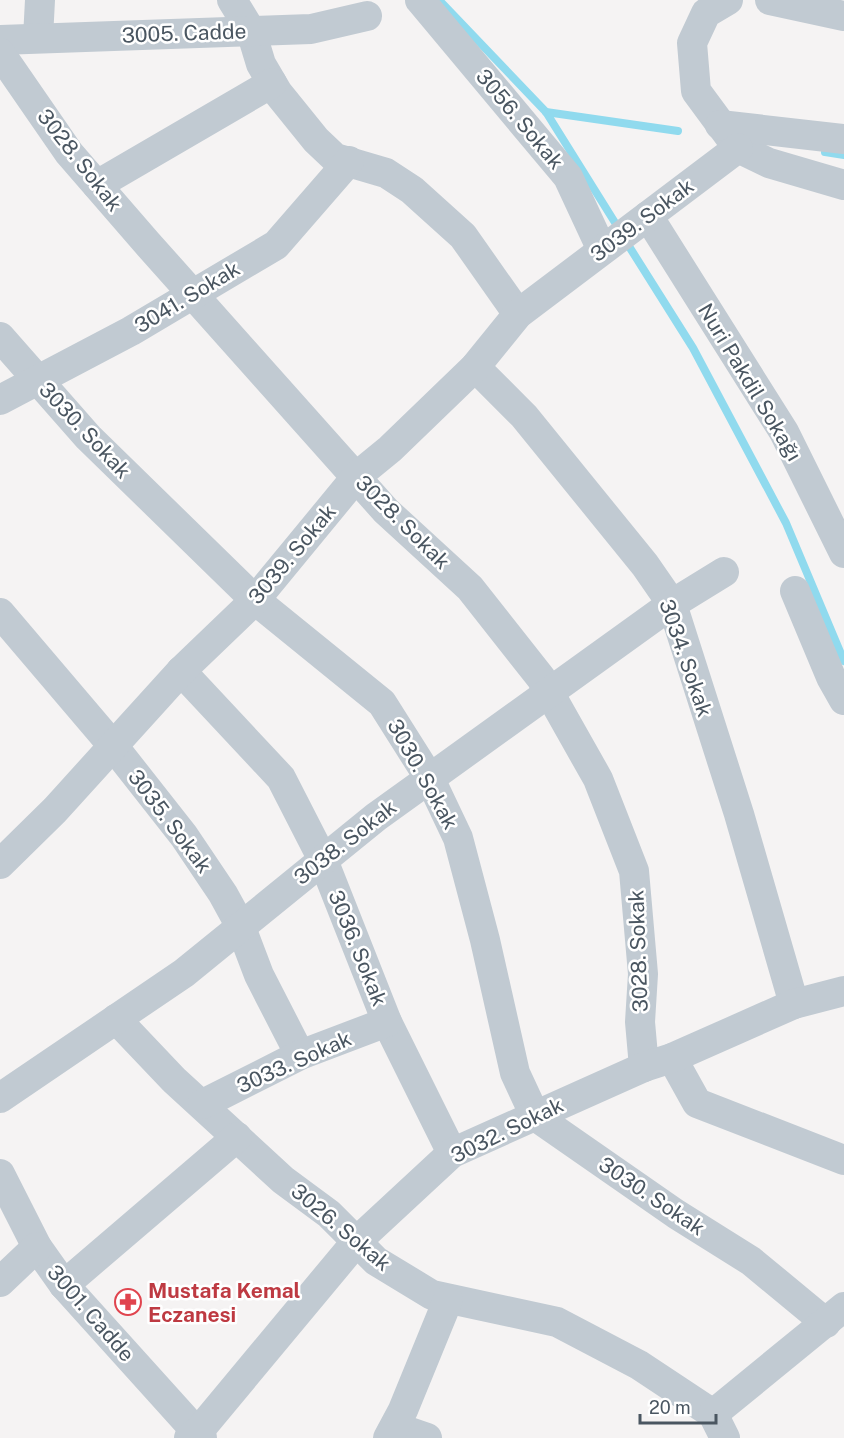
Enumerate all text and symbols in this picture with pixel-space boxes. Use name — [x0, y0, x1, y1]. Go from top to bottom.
street label: 3005. Cadde — [121, 18, 247, 48]
street label: 3056. Sokak — [471, 64, 569, 174]
street label: 3028. Sokak — [32, 104, 128, 216]
street label: 3039. Sokak — [586, 173, 699, 267]
street label: 3041. Sokak — [130, 256, 244, 338]
street label: Nuri Pakdil Sokağı — [693, 299, 807, 465]
street label: 3030. Sokak — [34, 377, 136, 483]
street label: 3028. Sokak — [351, 470, 455, 574]
street label: 3039. Sokak — [243, 499, 341, 609]
street label: 3034. Sokak — [654, 596, 718, 720]
street label: 3030. Sokak — [382, 714, 464, 834]
street label: 3035. Sokak — [123, 764, 217, 878]
street label: 3038. Sokak — [289, 794, 401, 890]
street label: 3036. Sokak — [323, 887, 393, 1010]
street label: 3028. Sokak — [623, 889, 653, 1013]
street label: 3033. Sokak — [233, 1026, 355, 1098]
street label: 3032. Sokak — [447, 1092, 568, 1168]
street label: 3030. Sokak — [594, 1151, 710, 1241]
street label: 3026. Sokak — [286, 1178, 396, 1276]
street label: 3001. Cadde — [42, 1260, 140, 1366]
place label: Mustafa Kemal Eczanesi — [148, 1278, 301, 1327]
pharmacy icon: Mustafa Kemal Eczanesi — [113, 1287, 143, 1317]
scale bar — [640, 1387, 716, 1425]
text: 20 m — [649, 1397, 691, 1418]

